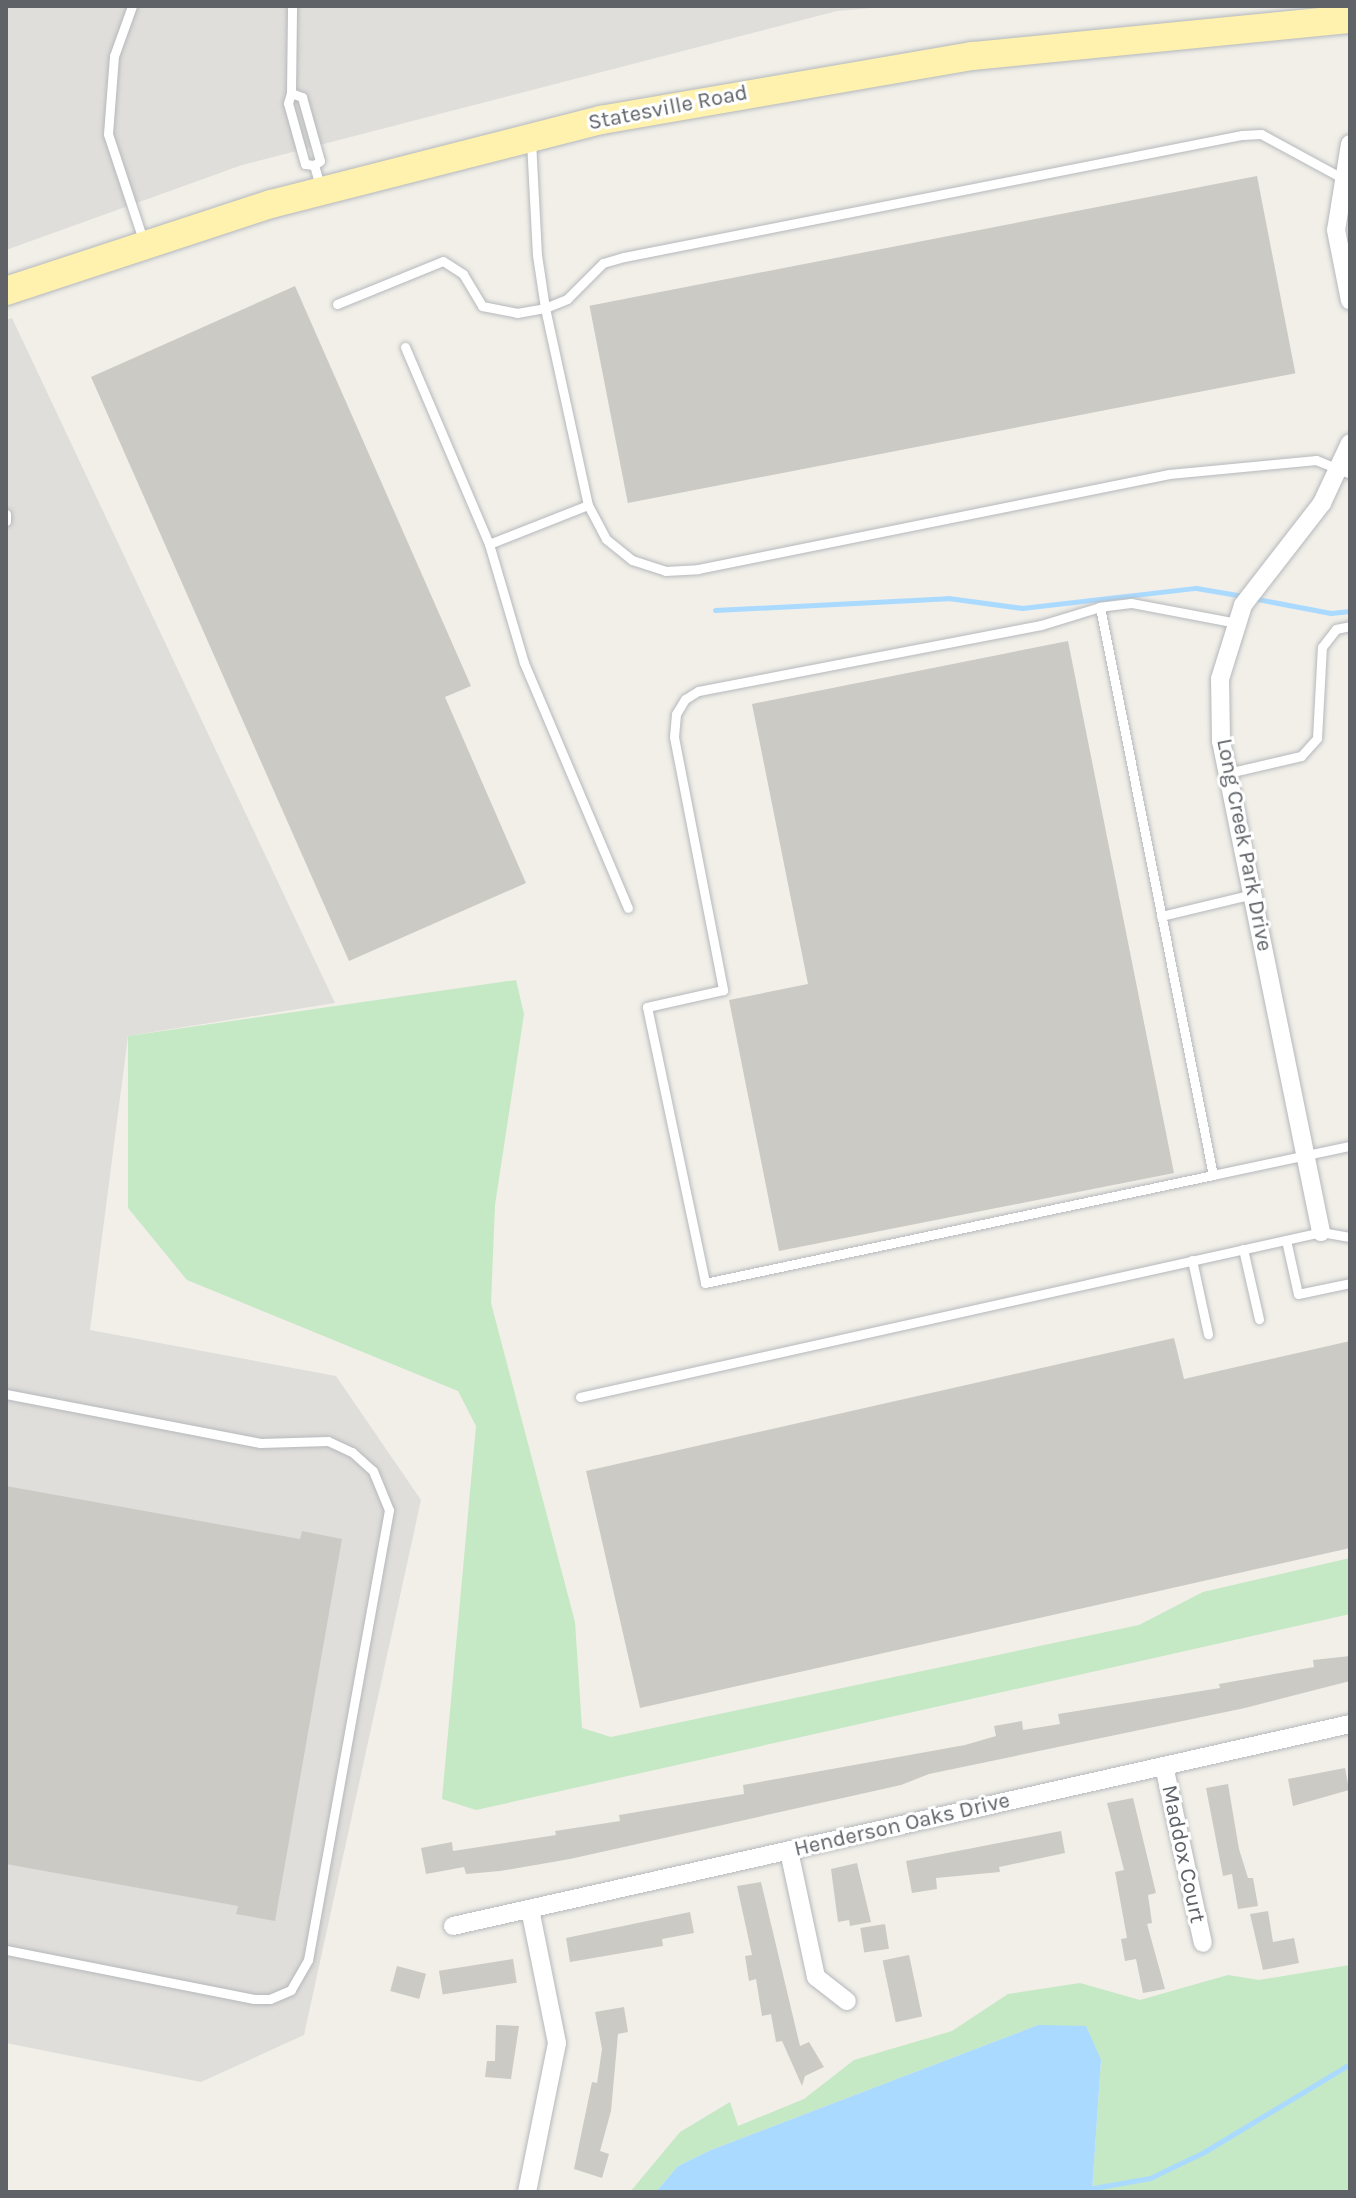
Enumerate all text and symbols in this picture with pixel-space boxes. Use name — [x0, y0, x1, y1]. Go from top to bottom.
street label: Statesville Road — [586, 80, 750, 136]
street label: Long Creek Park Drive — [1210, 736, 1278, 954]
street label: Maddox Court — [1155, 1783, 1211, 1925]
street label: Henderson Oaks Drive — [792, 1787, 1012, 1863]

